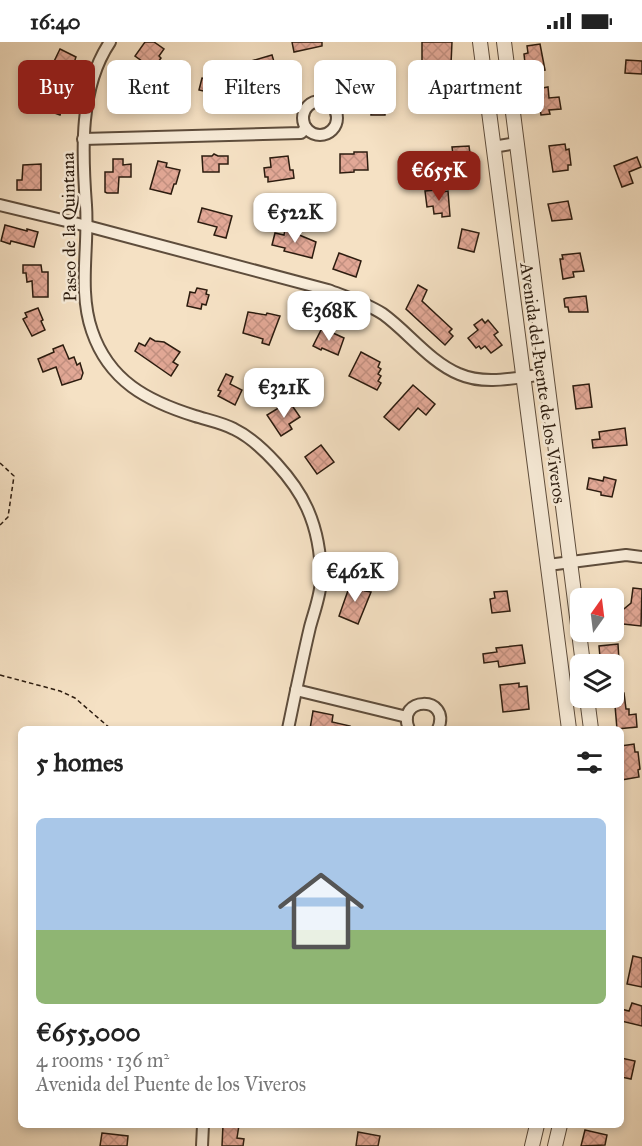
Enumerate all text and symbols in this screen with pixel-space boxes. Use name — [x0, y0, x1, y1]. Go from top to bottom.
text: 16:40 — [30, 8, 81, 35]
chip: Buy — [18, 60, 95, 114]
chip: Rent — [107, 60, 191, 114]
chip: Filters — [203, 60, 302, 114]
chip: New — [314, 60, 396, 114]
chip: Apartment — [408, 60, 544, 114]
pin: €655K — [397, 151, 481, 202]
street label: Paseo de la Quintana — [57, 152, 81, 302]
text: €655K — [411, 158, 467, 182]
pin: €522K — [253, 193, 337, 244]
text: €522K — [267, 200, 323, 224]
street label: Avenida del Puente de los Viveros — [515, 260, 571, 505]
pin: €368K — [287, 291, 371, 342]
text: €368K — [301, 298, 357, 322]
pin: €321K — [242, 368, 326, 419]
text: €321K — [258, 375, 310, 399]
pin: €462K — [313, 552, 397, 603]
text: €462K — [326, 559, 384, 583]
north arrow — [570, 588, 624, 642]
map controls — [570, 588, 624, 708]
button: layers — [570, 654, 624, 708]
text: 5 homes — [36, 746, 123, 778]
icon: filters — [573, 746, 606, 779]
icon: home — [267, 857, 375, 965]
text: €655,000 — [36, 1016, 141, 1048]
text: 4 rooms · 136 m² — [36, 1048, 169, 1072]
text: Avenida del Puente de los Viveros — [36, 1072, 306, 1096]

